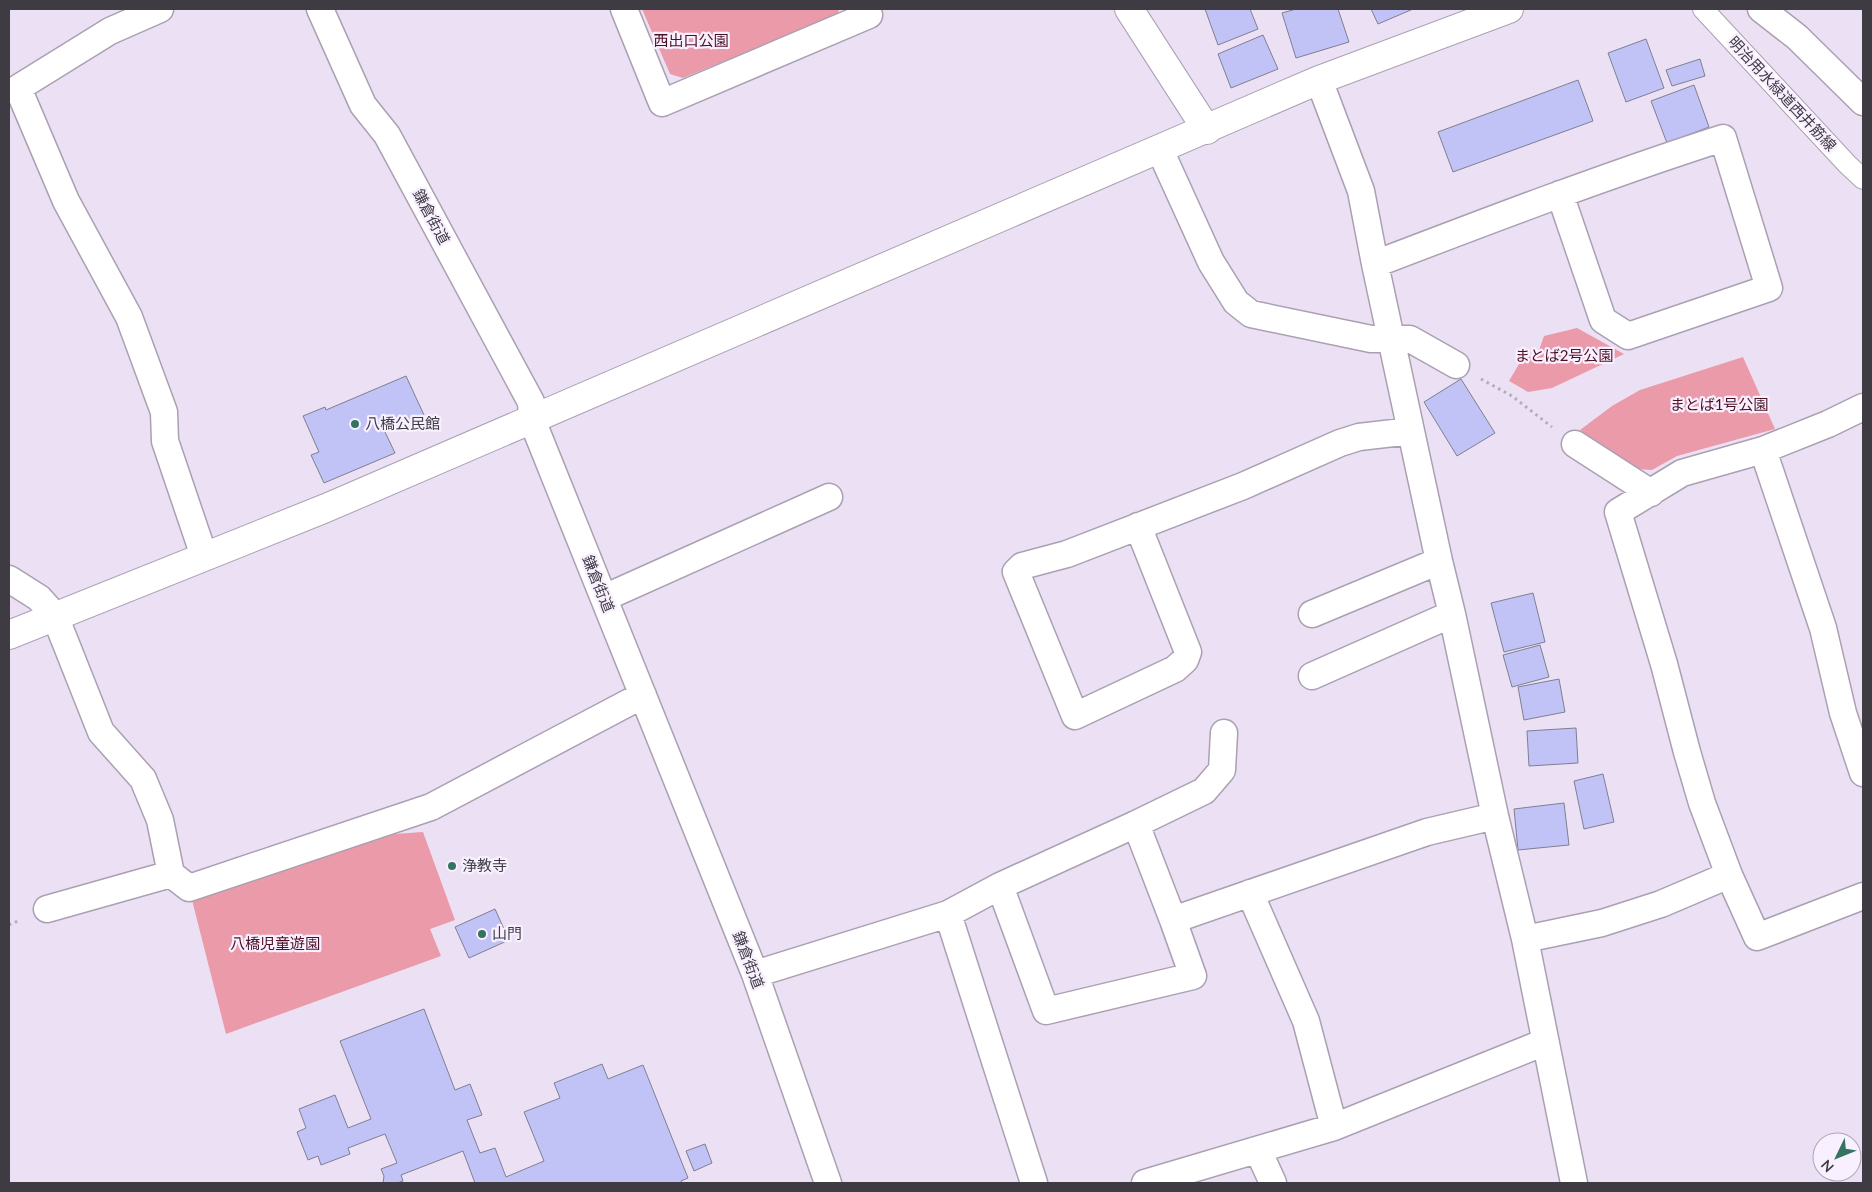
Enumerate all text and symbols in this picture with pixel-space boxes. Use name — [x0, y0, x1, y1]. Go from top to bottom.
park label: 西出口公園 — [653, 31, 729, 49]
street label: 明治用水緑道西井筋線 — [1725, 32, 1840, 154]
street label: 鎌倉街道 — [410, 186, 454, 247]
park label: まとば2号公園 — [1515, 346, 1613, 364]
park label: まとば1号公園 — [1670, 395, 1768, 413]
place label: 八橋公民館 — [365, 414, 440, 432]
marker: 八橋公民館 — [349, 418, 361, 430]
street label: 鎌倉街道 — [579, 552, 619, 615]
place label: 浄教寺 — [462, 856, 507, 874]
marker: 浄教寺 — [446, 860, 458, 872]
place label: 山門 — [492, 924, 522, 942]
marker: 山門 — [476, 928, 488, 940]
street label: 鎌倉街道 — [730, 928, 768, 991]
park label: 八橋児童遊園 — [230, 934, 320, 952]
north arrow — [1812, 1132, 1862, 1182]
text: N — [1817, 1156, 1837, 1176]

